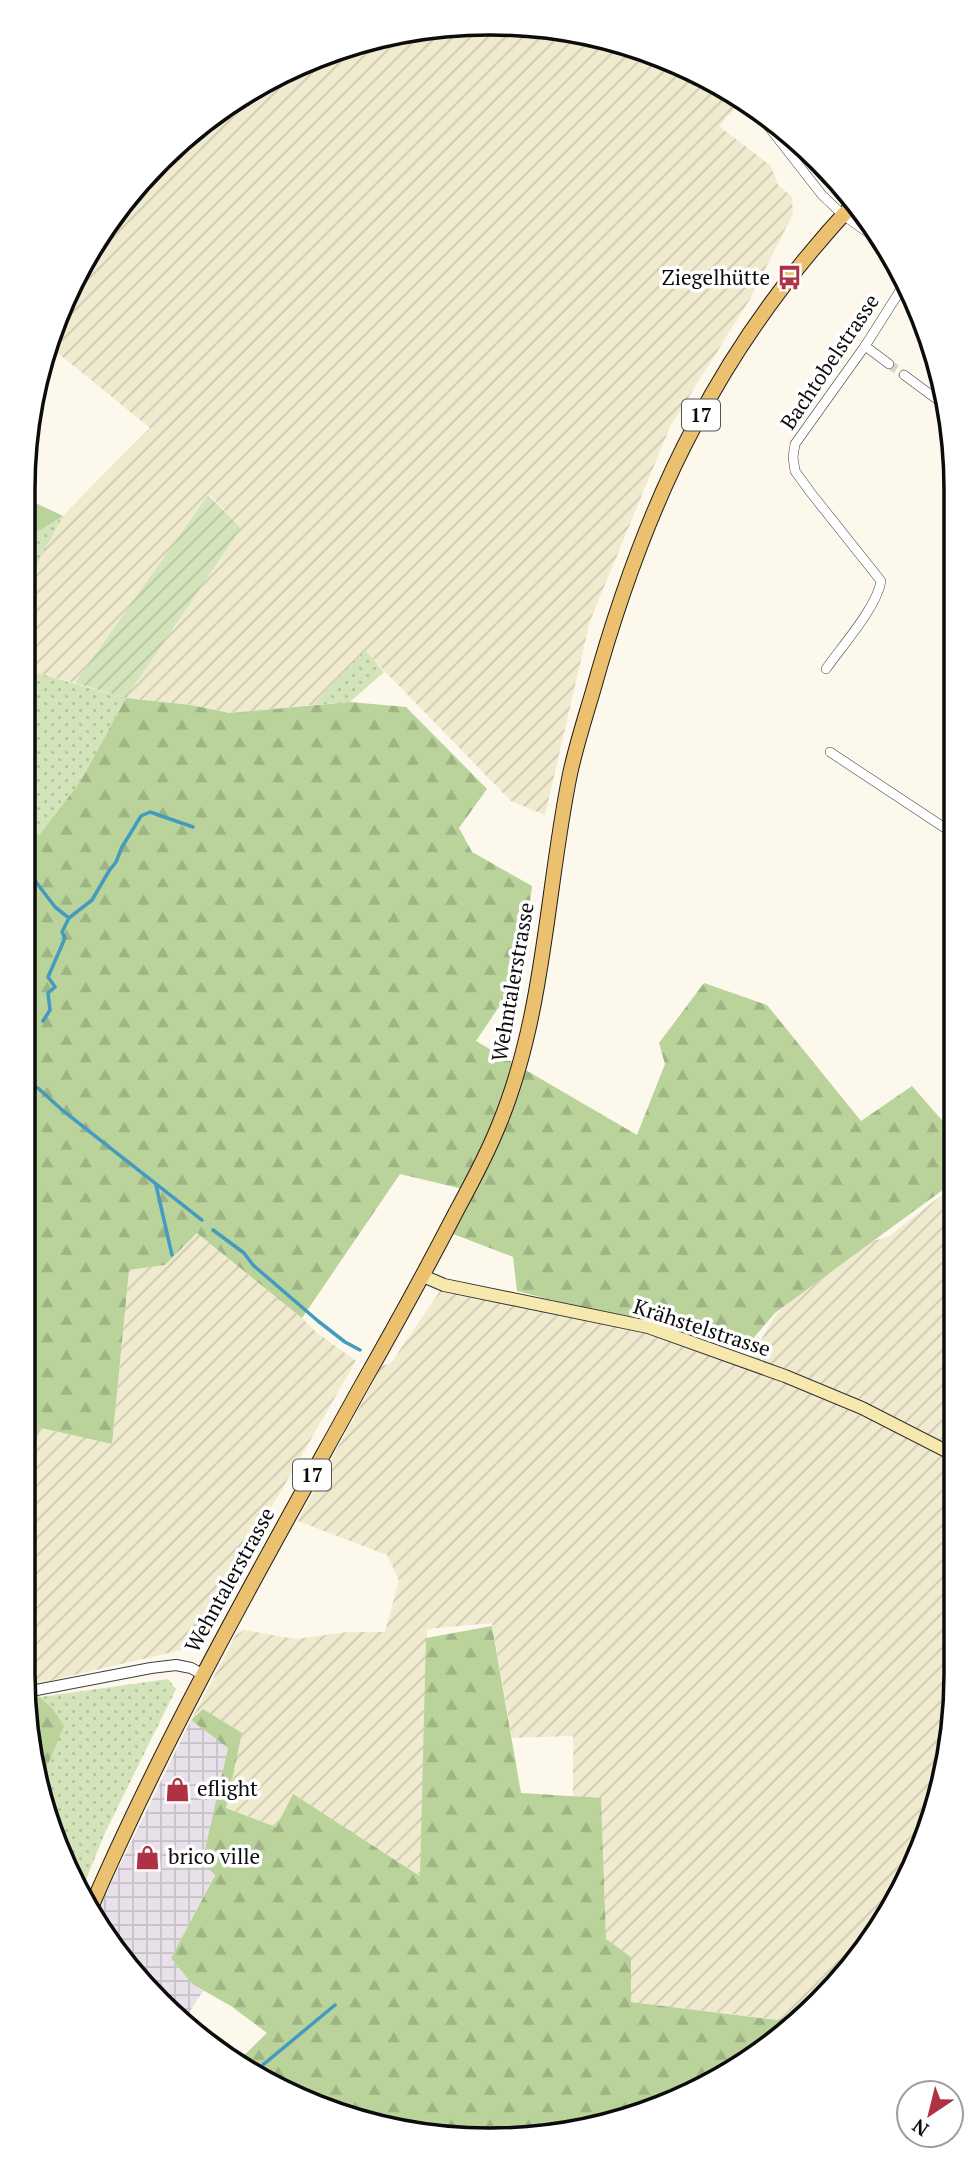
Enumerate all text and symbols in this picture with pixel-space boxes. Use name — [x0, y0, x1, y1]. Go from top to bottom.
place label: Ziegelhütte — [662, 263, 770, 291]
bus stop icon: Ziegelhütte — [776, 264, 804, 292]
street label: Bachtobelstrasse — [773, 288, 885, 435]
road number: 17 — [682, 400, 720, 430]
street label: Wehntalerstrasse — [484, 900, 540, 1064]
street label: Krähstelstrasse — [630, 1292, 774, 1362]
road number: 17 — [293, 1460, 331, 1490]
street label: Wehntalerstrasse — [178, 1502, 280, 1657]
place label: eflight — [197, 1774, 258, 1802]
shop icon: eflight — [163, 1775, 191, 1803]
place label: brico ville — [168, 1842, 260, 1870]
shop icon: brico ville — [134, 1843, 162, 1871]
north arrow — [895, 2079, 965, 2149]
text: N — [906, 2114, 933, 2143]

